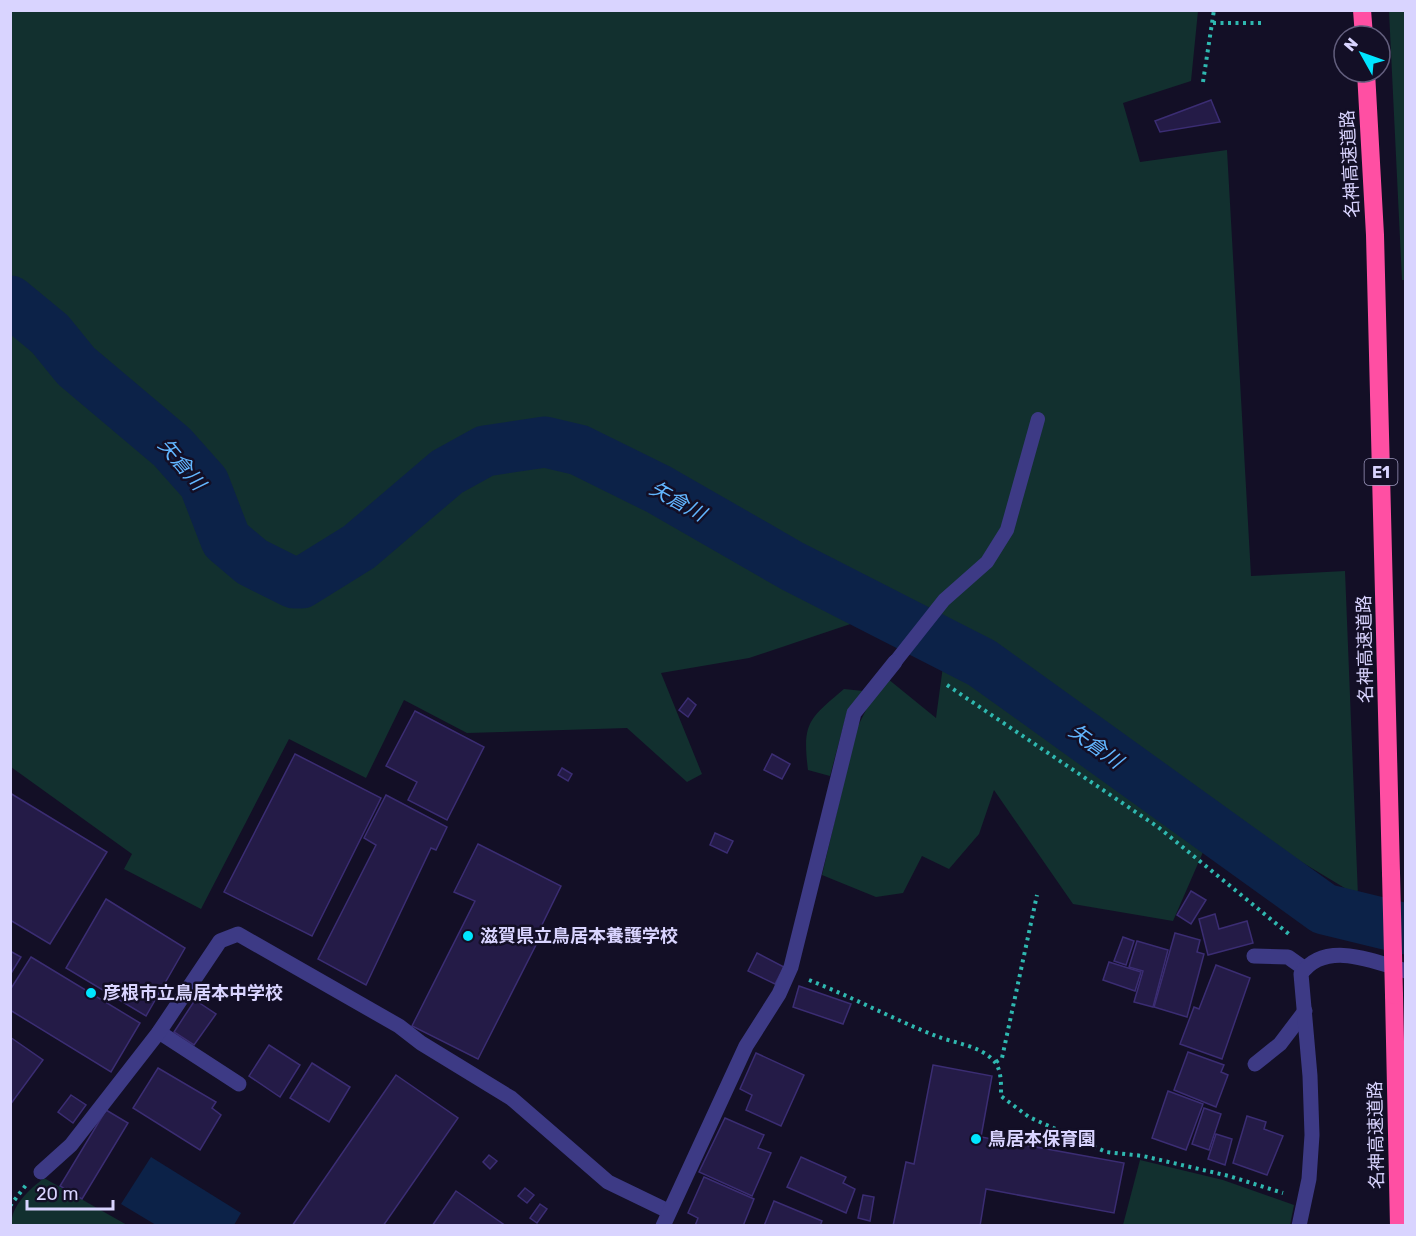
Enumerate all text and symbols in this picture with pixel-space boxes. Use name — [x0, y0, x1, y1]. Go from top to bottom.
north arrow — [1332, 24, 1392, 84]
text: N — [1340, 34, 1362, 55]
street label: 名神高速道路 — [1336, 109, 1364, 219]
water label: 矢倉川 — [154, 433, 212, 496]
road number: E1 — [1364, 459, 1398, 485]
water label: 矢倉川 — [646, 476, 712, 527]
street label: 名神高速道路 — [1353, 595, 1377, 703]
water label: 矢倉川 — [1065, 719, 1129, 775]
place label: 滋賀県立鳥居本養護学校 — [480, 925, 678, 947]
marker: 滋賀県立鳥居本養護学校 — [461, 929, 475, 943]
place label: 彦根市立鳥居本中学校 — [103, 982, 283, 1004]
marker: 彦根市立鳥居本中学校 — [84, 986, 98, 1000]
street label: 名神高速道路 — [1364, 1081, 1388, 1189]
place label: 鳥居本保育園 — [988, 1128, 1096, 1150]
marker: 鳥居本保育園 — [969, 1132, 983, 1146]
scale bar — [27, 1173, 112, 1211]
text: 20 m — [36, 1183, 78, 1205]

